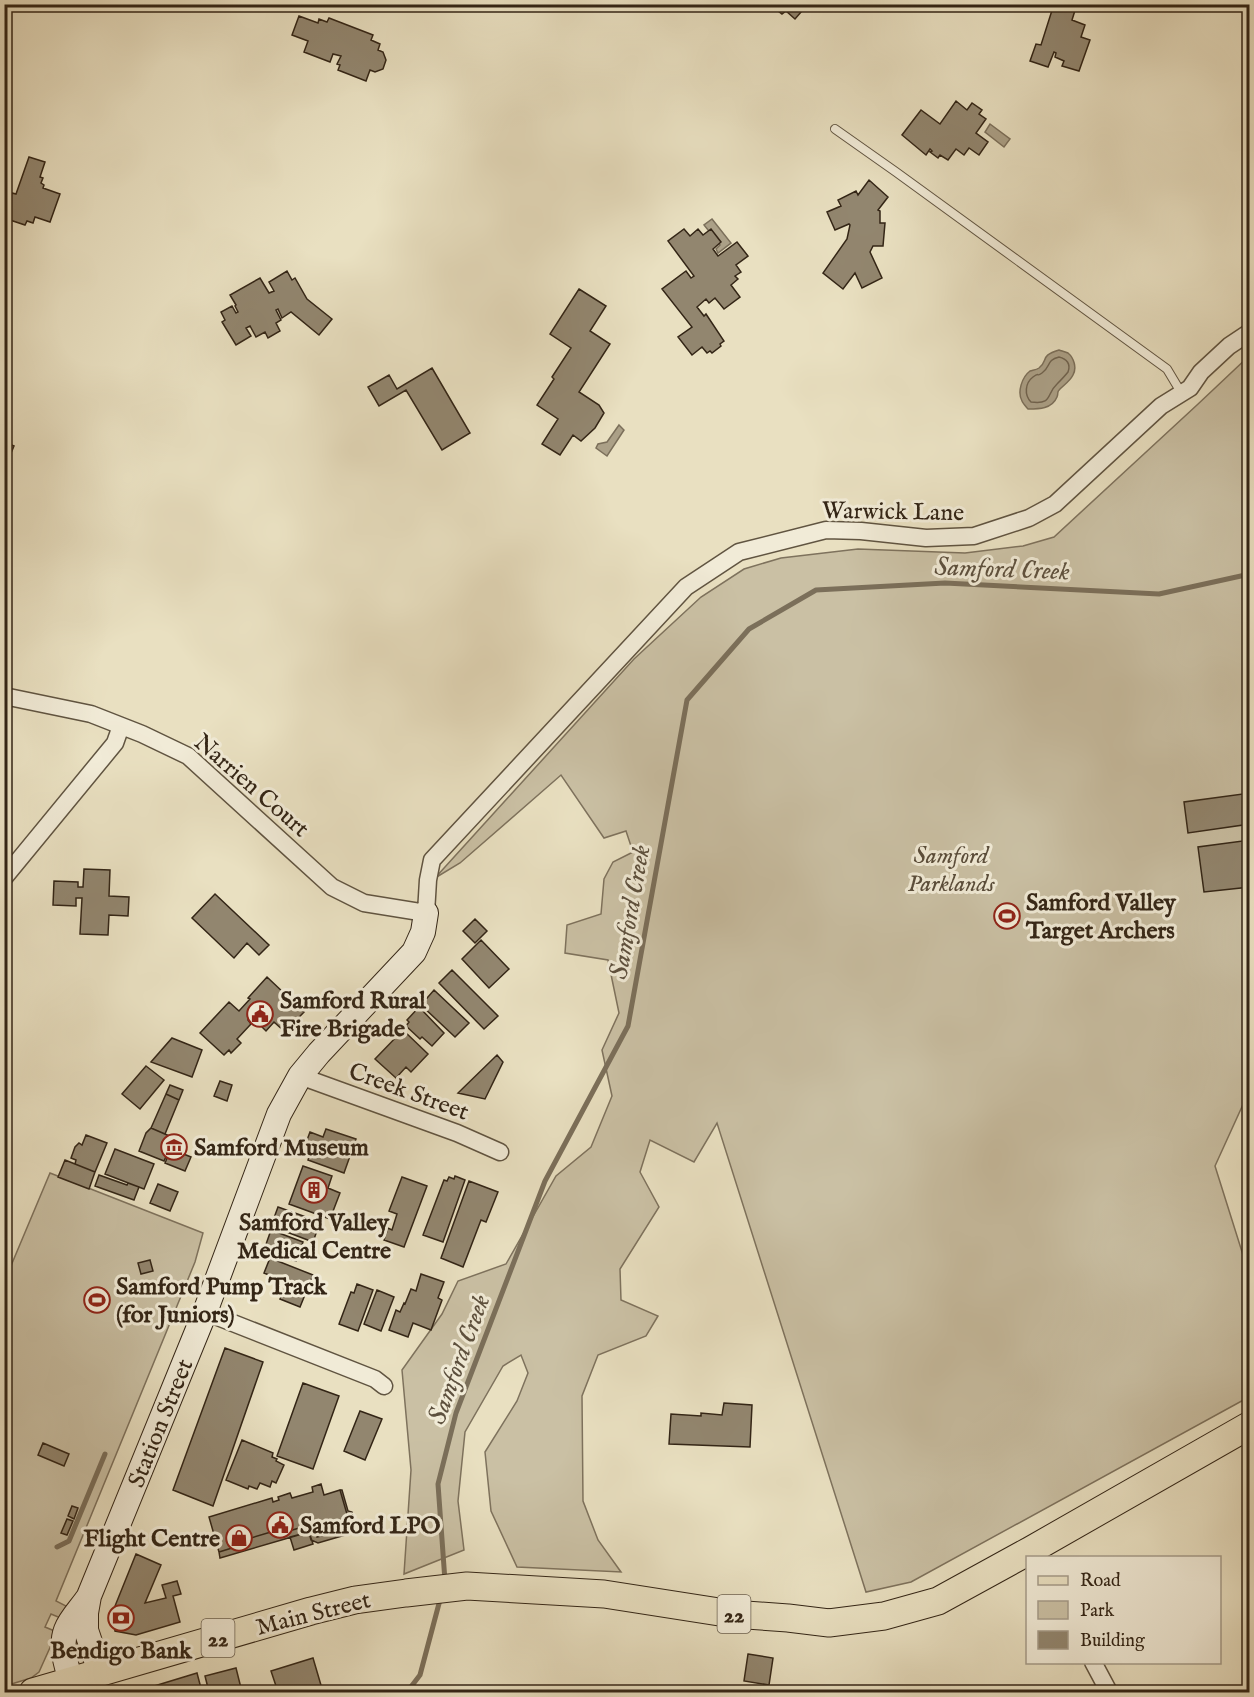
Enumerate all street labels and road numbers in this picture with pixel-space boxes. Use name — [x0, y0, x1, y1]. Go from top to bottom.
street label: Warwick Lane — [822, 496, 964, 529]
street label: Narrien Court — [187, 728, 315, 845]
street label: Creek Street — [344, 1056, 473, 1128]
street label: Station Street — [122, 1355, 201, 1492]
street label: Main Street — [253, 1585, 374, 1644]
road number: 22 — [718, 1595, 750, 1633]
road number: 22 — [202, 1619, 234, 1657]

